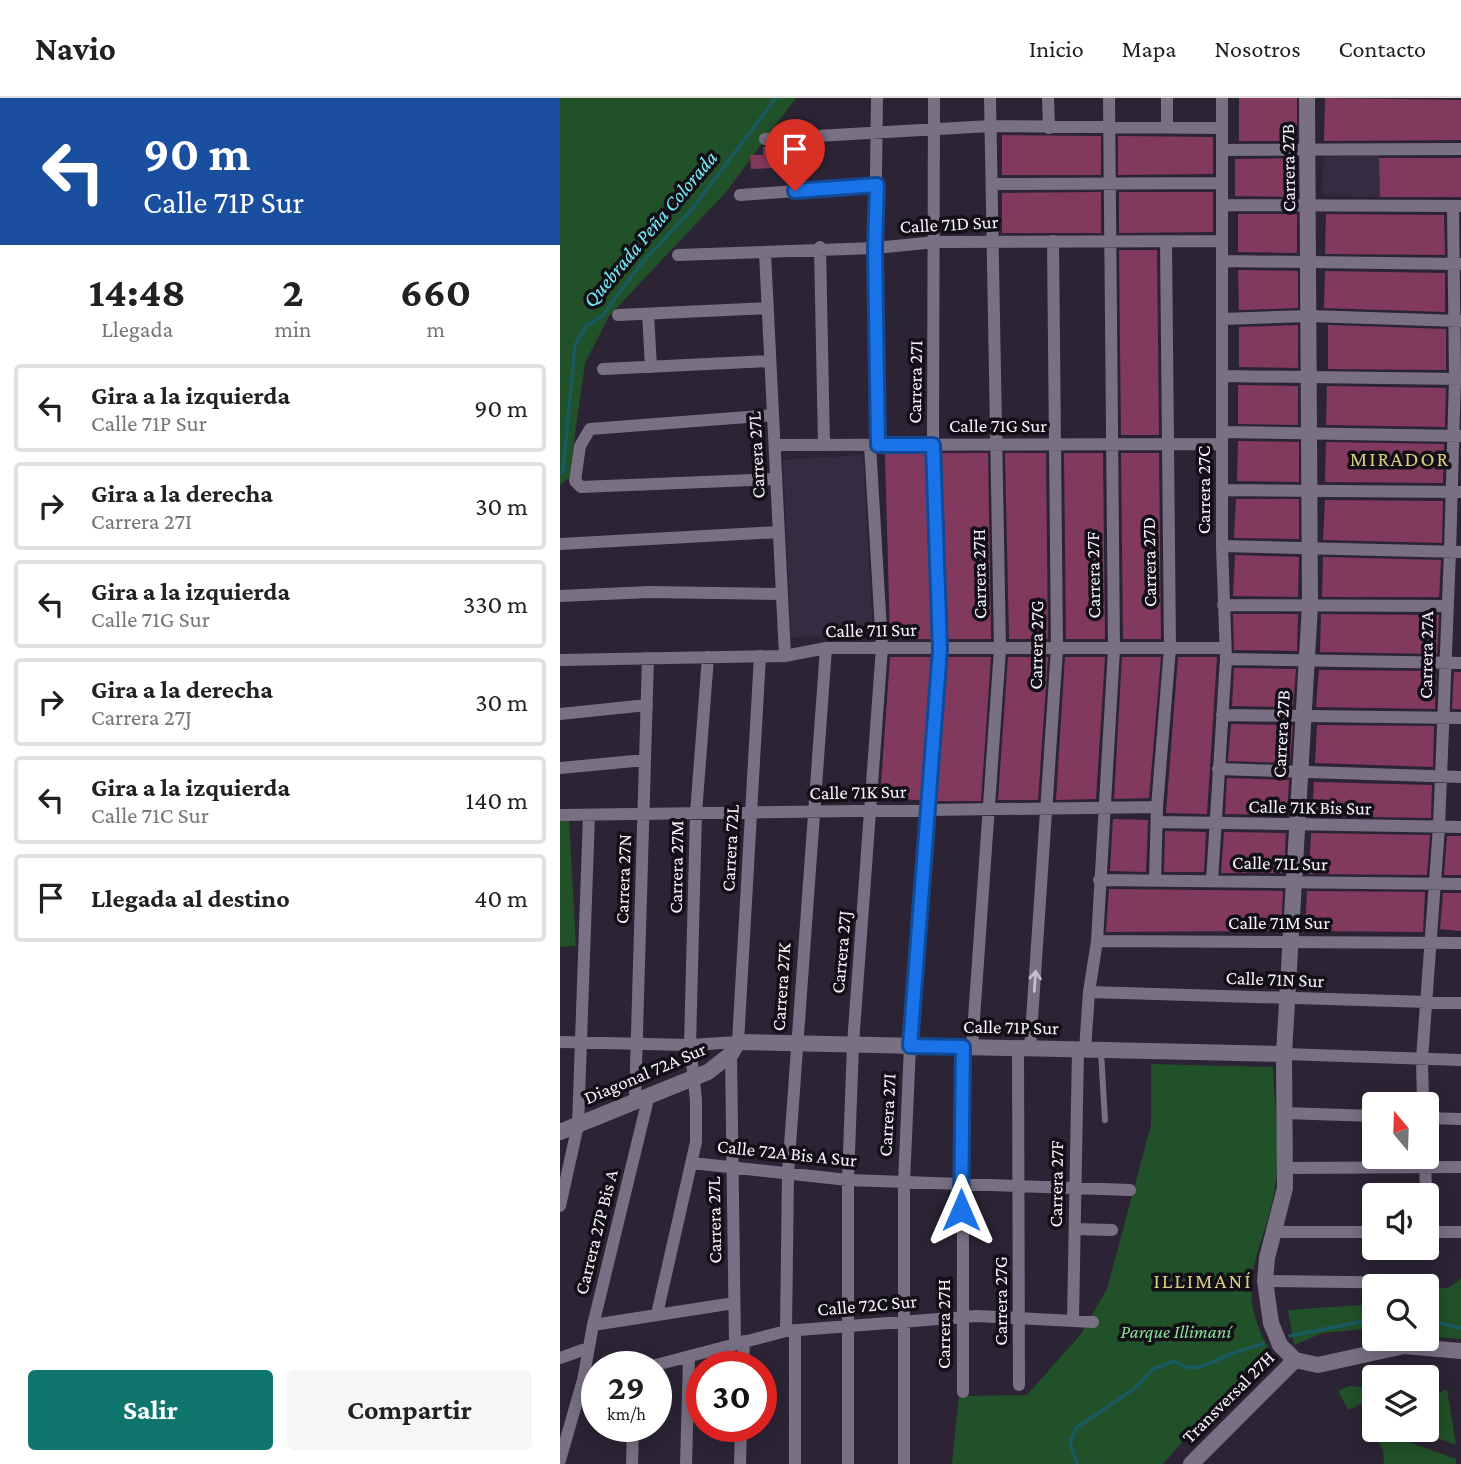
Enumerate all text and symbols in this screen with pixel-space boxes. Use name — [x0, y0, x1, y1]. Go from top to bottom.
text: Navio — [35, 30, 116, 67]
text: Inicio — [1029, 35, 1084, 62]
text: Mapa — [1122, 35, 1176, 62]
text: Nosotros — [1214, 35, 1301, 62]
text: Contacto — [1339, 35, 1426, 62]
pin — [765, 119, 825, 191]
street label: Carrera 27B — [1277, 124, 1299, 212]
icon: left — [28, 126, 119, 217]
text: 90 m — [143, 126, 250, 181]
icon: arrive — [776, 130, 814, 168]
water label: Quebrada Peña Colorada — [578, 146, 722, 312]
text: Calle 71P Sur — [143, 184, 304, 220]
street label: Calle 71D Sur — [899, 211, 999, 237]
text: 14:48 — [89, 268, 186, 315]
text: 2 — [282, 268, 304, 315]
text: 660 — [400, 268, 471, 315]
text: Llegada — [101, 316, 173, 342]
text: min — [274, 316, 311, 342]
text: m — [426, 316, 445, 342]
street label: Carrera 27I — [904, 340, 926, 424]
text: Gira a la izquierda — [91, 381, 290, 410]
icon: left — [32, 389, 70, 427]
text: 90 m — [474, 394, 528, 423]
text: Calle 71P Sur — [91, 410, 207, 436]
street label: Carrera 27L — [743, 410, 769, 499]
street label: Calle 71G Sur — [949, 415, 1047, 436]
street label: Carrera 27C — [1193, 446, 1214, 534]
district label: MIRADOR — [1350, 447, 1450, 471]
text: Gira a la derecha — [91, 479, 273, 508]
icon: right — [32, 487, 70, 525]
text: 30 m — [475, 492, 528, 521]
text: Carrera 27I — [91, 508, 192, 534]
street label: Carrera 27D — [1138, 517, 1160, 607]
street label: Carrera 27H — [968, 529, 990, 619]
street label: Carrera 27F — [1082, 531, 1104, 619]
text: Gira a la izquierda — [91, 577, 290, 606]
icon: left — [32, 585, 70, 623]
text: 330 m — [463, 590, 528, 619]
street label: Carrera 27G — [1025, 600, 1047, 690]
text: Calle 71G Sur — [91, 606, 210, 632]
street label: Carrera 27A — [1415, 611, 1437, 699]
street label: Calle 71I Sur — [825, 619, 917, 641]
text: Gira a la derecha — [91, 675, 273, 704]
icon: right — [32, 683, 70, 721]
text: 30 m — [475, 688, 528, 717]
street label: Carrera 27B — [1268, 689, 1294, 779]
text: Carrera 27J — [91, 704, 192, 730]
text: Gira a la izquierda — [91, 773, 290, 802]
icon: left — [32, 781, 70, 819]
street label: Calle 71K Sur — [809, 781, 907, 803]
text: 140 m — [466, 786, 528, 815]
street label: Calle 71K Bis Sur — [1248, 795, 1372, 819]
text: Calle 71C Sur — [91, 802, 209, 828]
street label: Carrera 72L — [717, 803, 743, 892]
street label: Carrera 27M — [665, 820, 687, 914]
street label: Carrera 27N — [611, 834, 635, 924]
street label: Calle 71L Sur — [1232, 852, 1328, 874]
icon: arrive — [32, 879, 70, 917]
text: Llegada al destino — [91, 884, 290, 913]
text: 40 m — [474, 884, 528, 913]
street label: Carrera 27J — [827, 910, 855, 994]
street label: Calle 71M Sur — [1228, 912, 1330, 933]
street label: Carrera 27K — [767, 941, 795, 1032]
street label: Calle 71N Sur — [1225, 967, 1325, 991]
one-way arrow — [1028, 969, 1041, 992]
street label: Calle 71P Sur — [963, 1016, 1059, 1038]
street label: Diagonal 72A Sur — [581, 1038, 709, 1108]
street label: Carrera 27I — [874, 1073, 900, 1157]
north arrow — [1362, 1092, 1438, 1169]
map controls — [1362, 1092, 1439, 1442]
street label: Calle 72A Bis A Sur — [716, 1135, 858, 1171]
street label: Carrera 27F — [1045, 1140, 1067, 1228]
street label: Carrera 27P Bis A — [570, 1167, 622, 1297]
position arrow — [924, 1173, 998, 1247]
street label: Carrera 27L — [703, 1176, 725, 1264]
button: sound — [1362, 1183, 1439, 1260]
street label: Carrera 27G — [990, 1256, 1011, 1346]
district label: ILLIMANÍ — [1153, 1269, 1253, 1293]
button: search — [1362, 1274, 1439, 1351]
street label: Carrera 27H — [933, 1279, 954, 1369]
street label: Calle 72C Sur — [816, 1290, 918, 1320]
park label: Parque Illimaní — [1121, 1321, 1233, 1342]
street label: Transversal 27H — [1178, 1347, 1278, 1447]
speed limit sign: 30 — [686, 1351, 777, 1442]
button: layers — [1362, 1365, 1439, 1442]
text: 29 — [608, 1368, 645, 1407]
button: Salir — [28, 1370, 273, 1450]
button: Compartir — [287, 1370, 532, 1450]
text: km/h — [607, 1404, 646, 1424]

